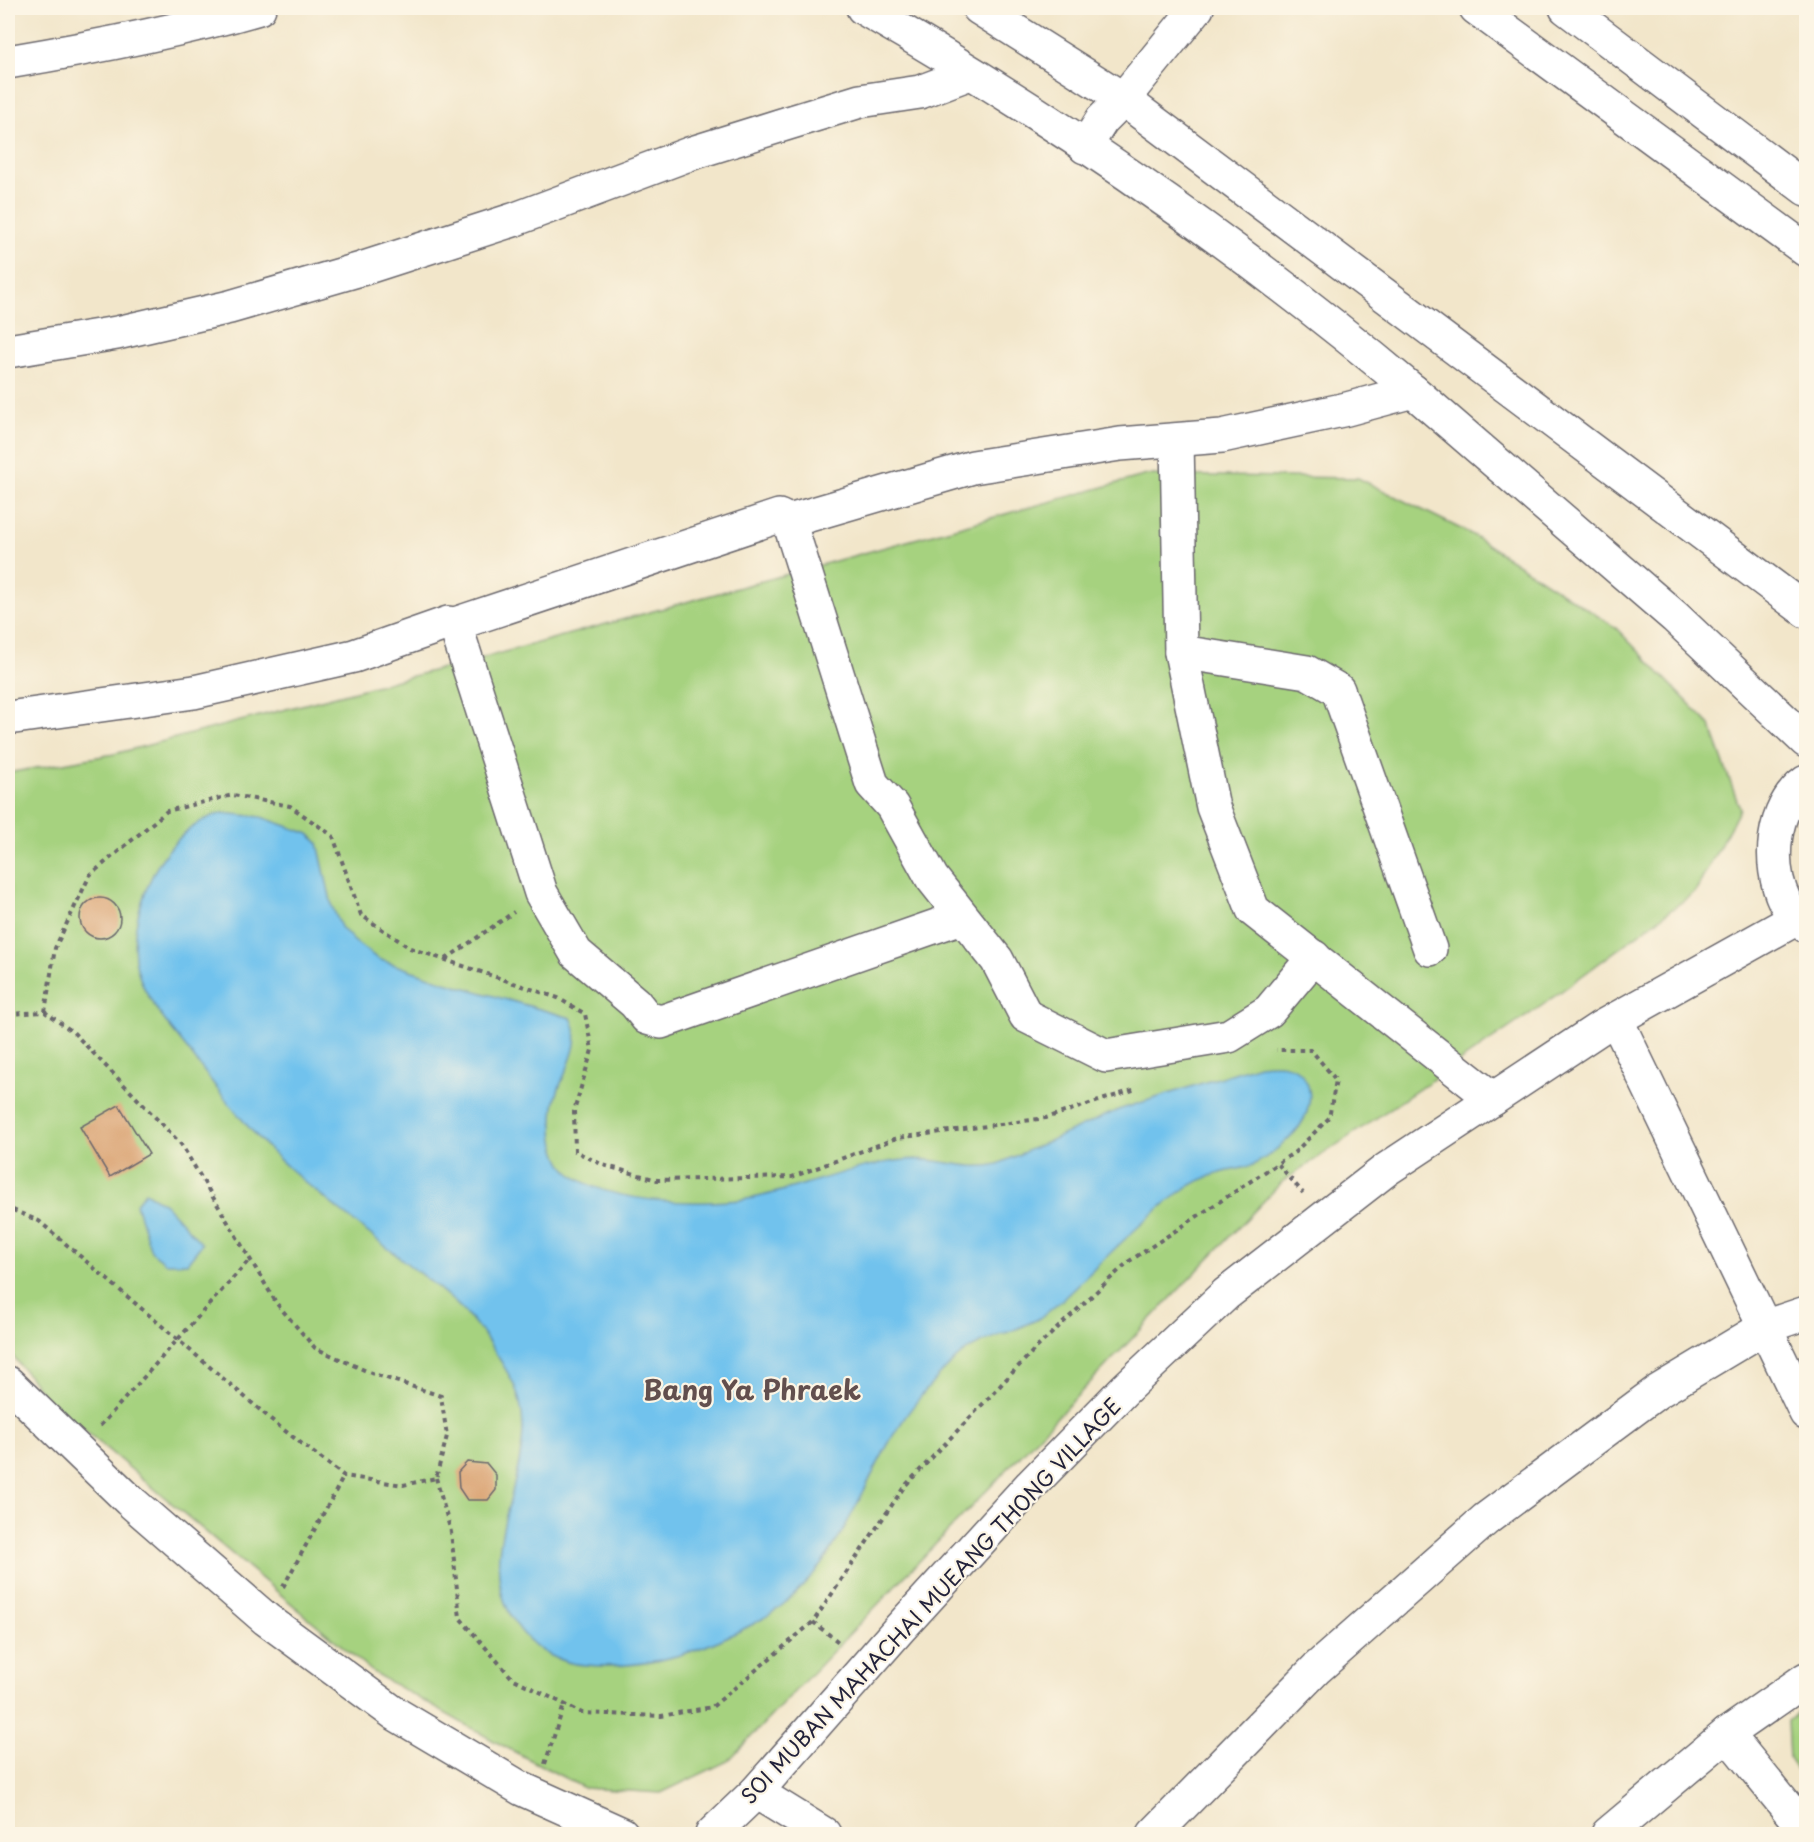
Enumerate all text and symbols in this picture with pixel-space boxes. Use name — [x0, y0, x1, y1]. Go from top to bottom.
district label: Bang Ya Phraek — [643, 1368, 861, 1409]
street label: SOI MUBAN MAHACHAI MUEANG THONG VILLAGE — [732, 1390, 1128, 1810]

